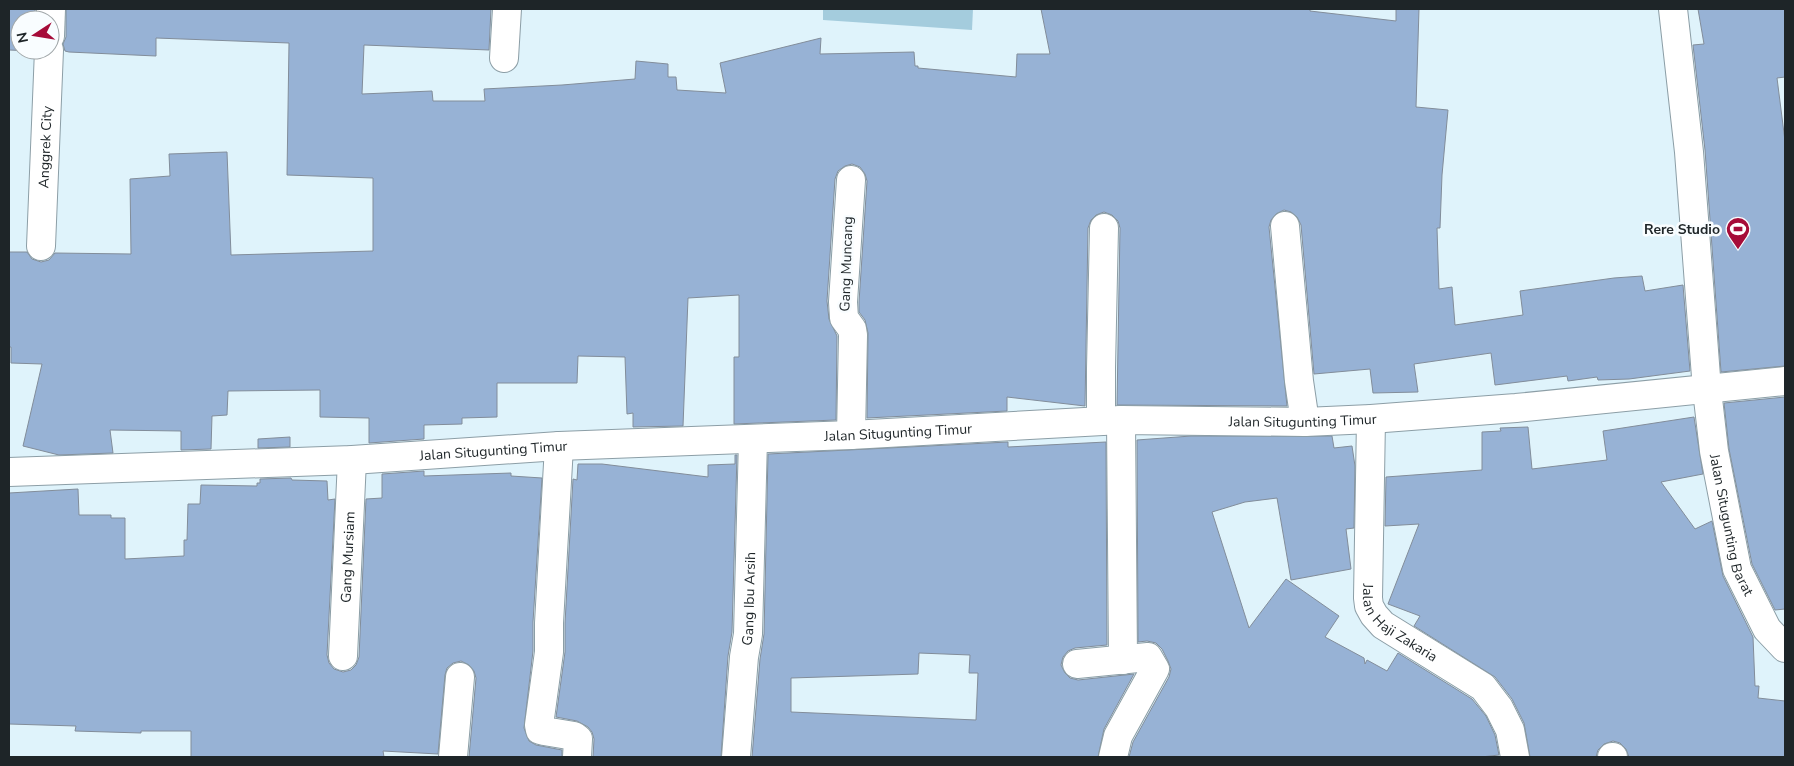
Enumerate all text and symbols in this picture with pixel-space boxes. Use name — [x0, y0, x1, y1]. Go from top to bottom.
north arrow — [10, 10, 60, 60]
text: N — [12, 30, 33, 45]
street label: Anggrek City — [34, 105, 57, 189]
street label: Gang Muncang — [835, 216, 858, 312]
sports icon: Rere Studio — [1725, 216, 1751, 250]
place label: Rere Studio — [1644, 220, 1720, 239]
street label: Jalan Situgunting Timur — [1227, 410, 1377, 432]
street label: Jalan Situgunting Timur — [823, 419, 973, 446]
street label: Jalan Situgunting Timur — [418, 437, 568, 465]
street label: Jalan Situgunting Barat — [1705, 451, 1758, 599]
street label: Gang Mursiam — [336, 511, 360, 603]
street label: Gang Ibu Arsih — [737, 552, 760, 647]
street label: Jalan Haji Zakaria — [1358, 582, 1441, 667]

